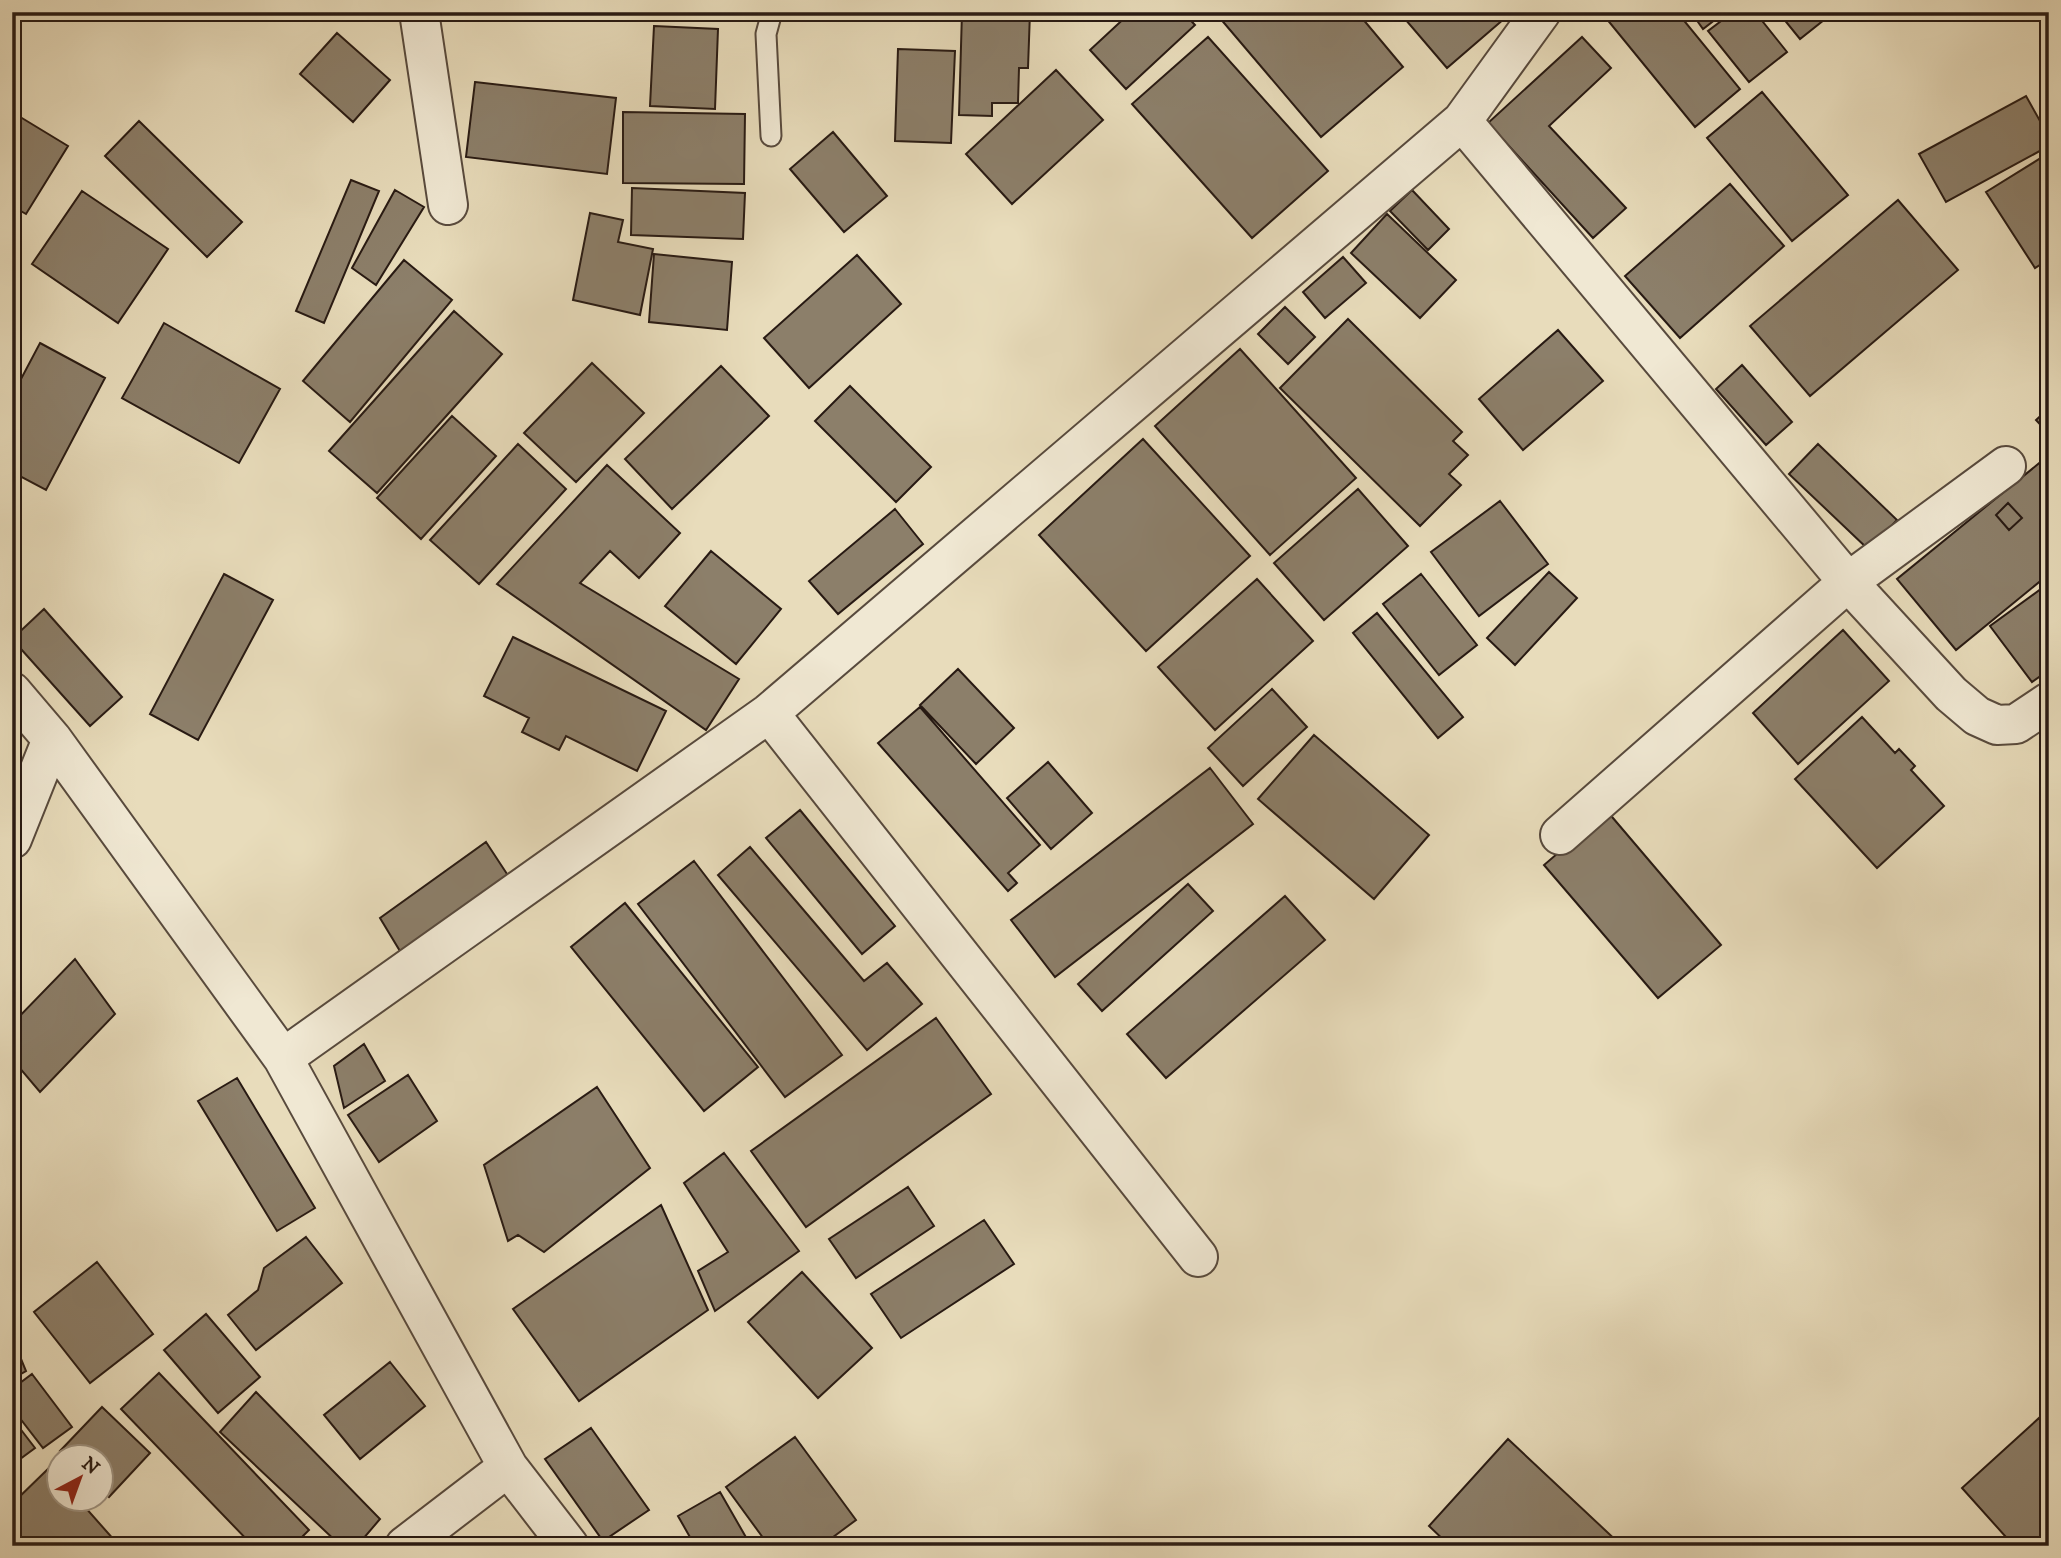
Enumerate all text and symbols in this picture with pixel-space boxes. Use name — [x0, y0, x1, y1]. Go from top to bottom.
north arrow — [46, 1442, 116, 1512]
text: N — [77, 1453, 104, 1480]

